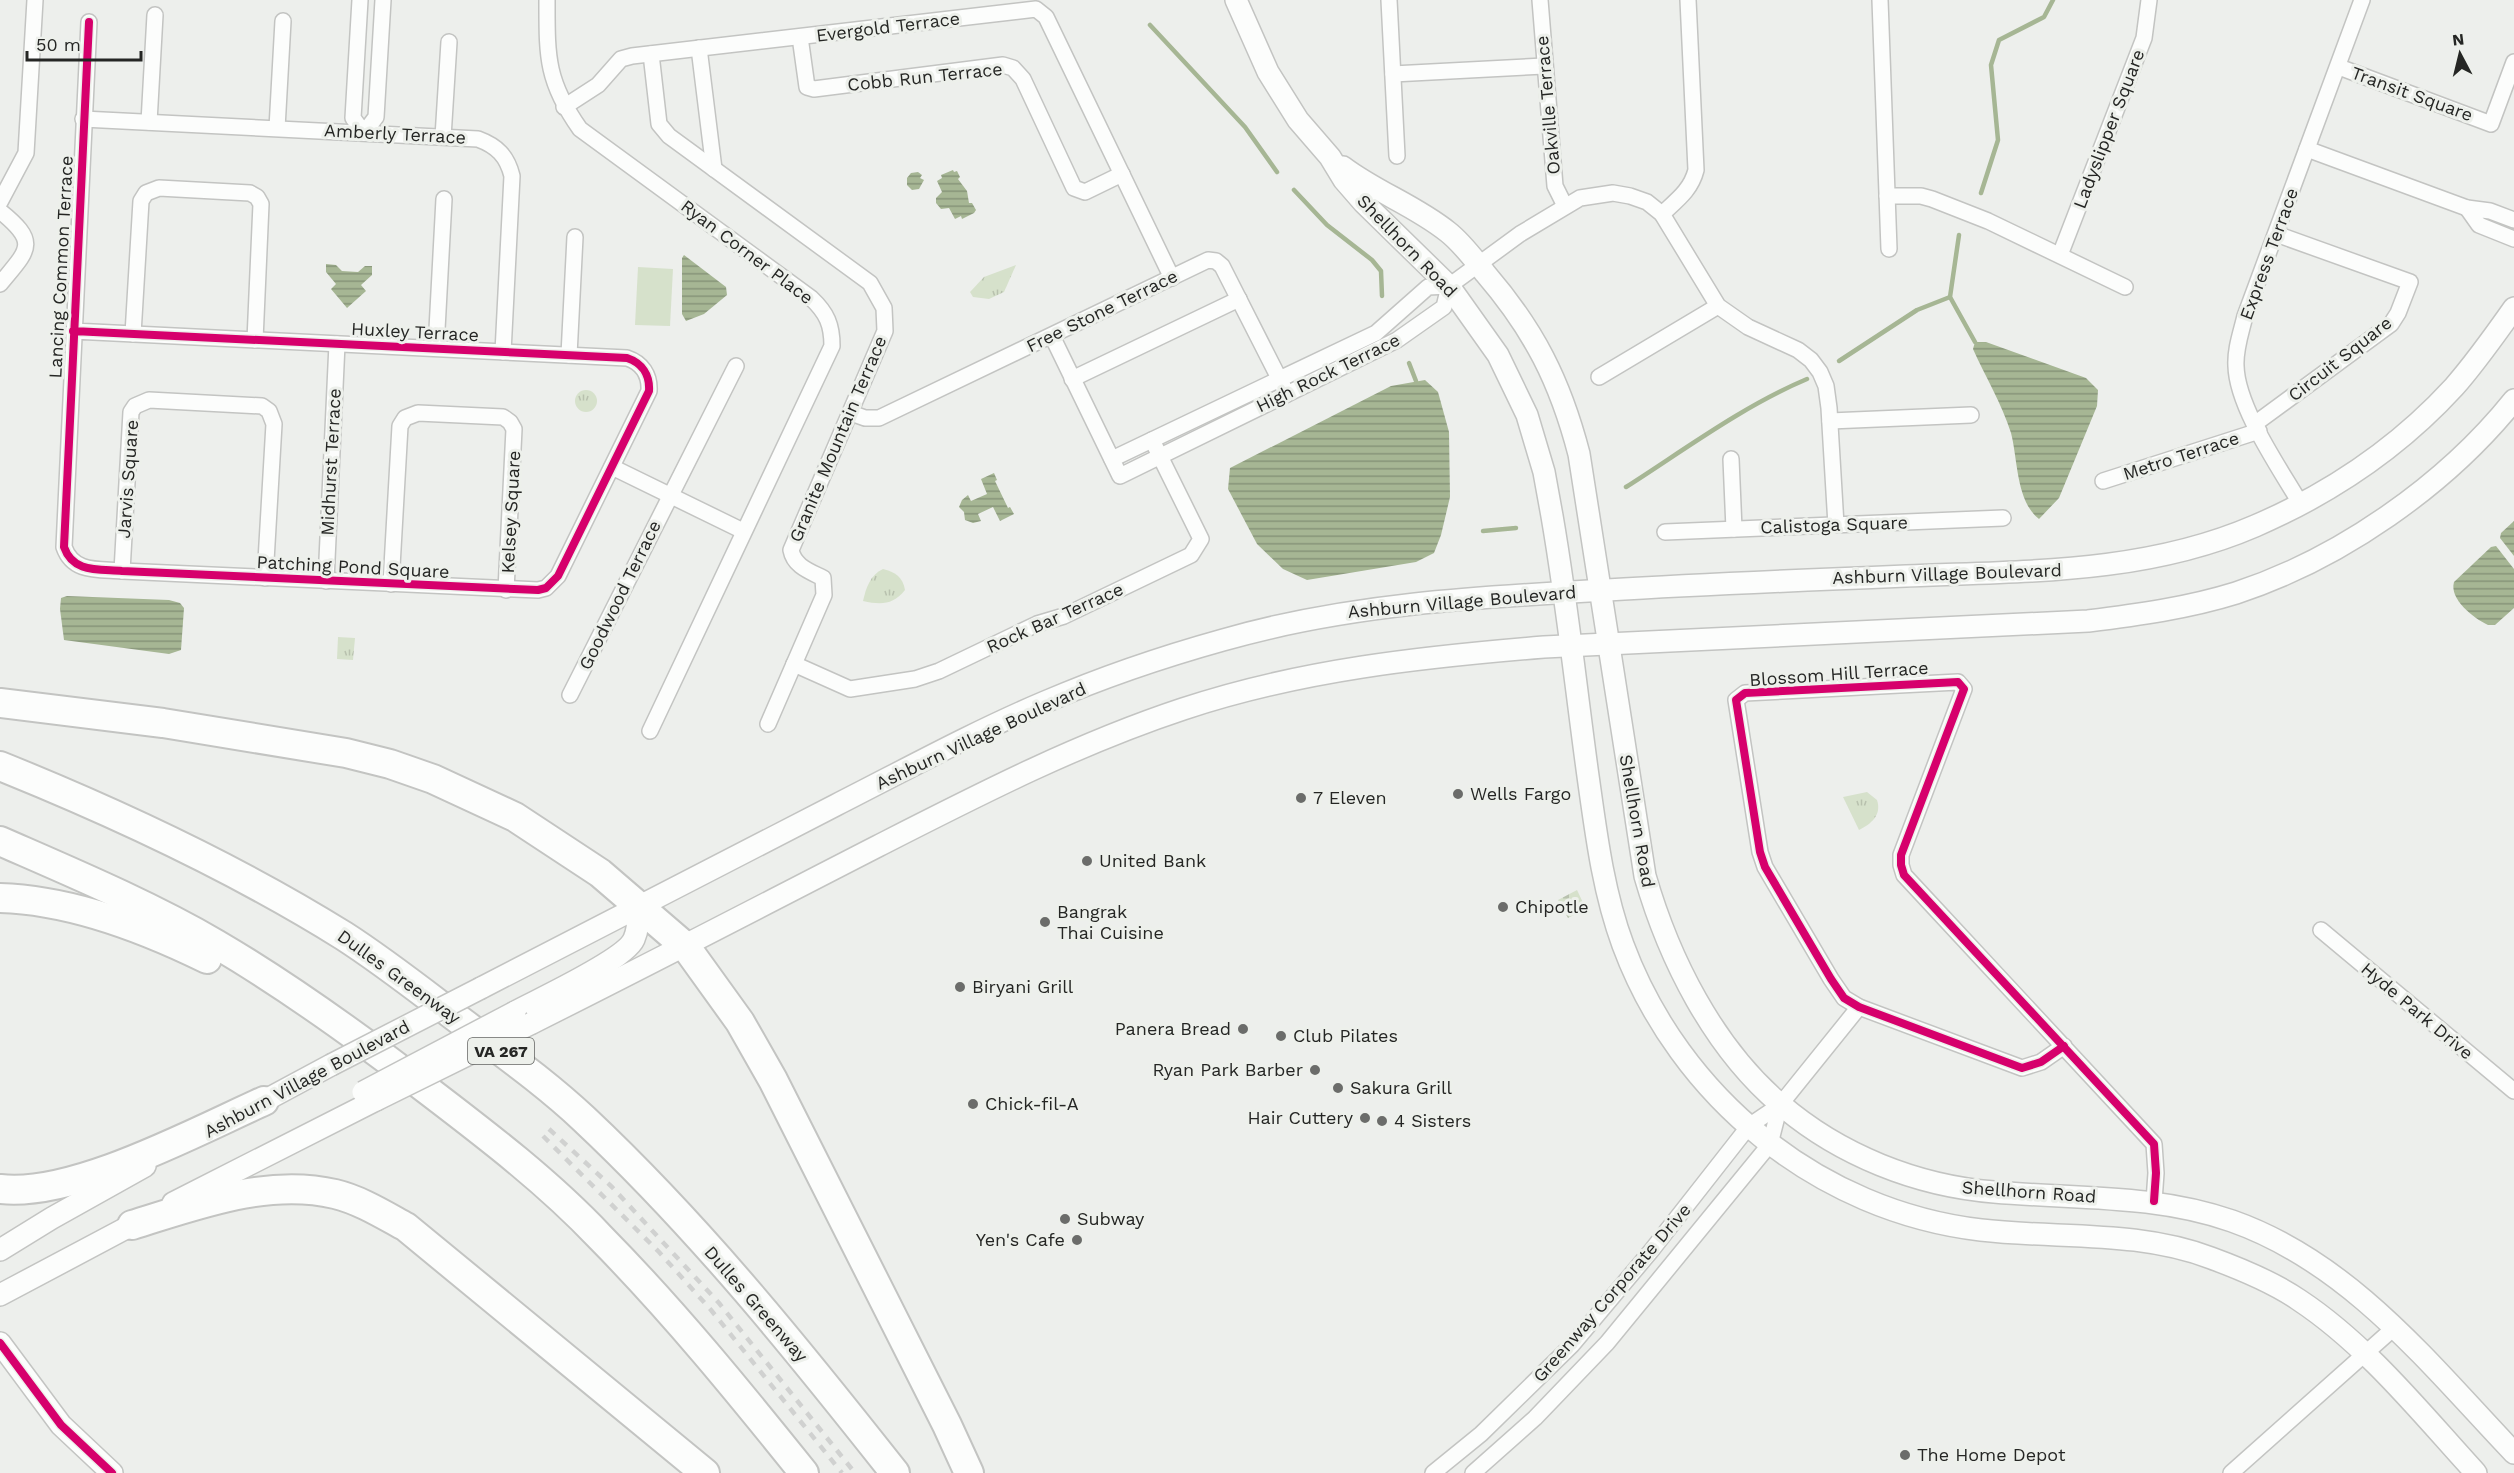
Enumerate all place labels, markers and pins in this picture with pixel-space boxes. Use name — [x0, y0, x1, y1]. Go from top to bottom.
place label: Wells Fargo — [1470, 783, 1571, 804]
place label: 7 Eleven — [1313, 787, 1387, 808]
marker: Wells Fargo — [1451, 787, 1465, 801]
marker: 7 Eleven — [1294, 791, 1308, 805]
place label: United Bank — [1099, 850, 1206, 871]
marker: United Bank — [1080, 854, 1094, 868]
place label: Chipotle — [1515, 896, 1589, 917]
marker: Chipotle — [1496, 900, 1510, 914]
place label: Bangrak Thai Cuisine — [1057, 901, 1164, 943]
marker: Bangrak Thai Cuisine — [1038, 915, 1052, 929]
place label: Biryani Grill — [972, 976, 1074, 997]
marker: Biryani Grill — [953, 980, 967, 994]
place label: Panera Bread — [1115, 1018, 1231, 1039]
marker: Panera Bread — [1236, 1022, 1250, 1036]
place label: Club Pilates — [1293, 1025, 1398, 1046]
marker: Club Pilates — [1274, 1029, 1288, 1043]
place label: Ryan Park Barber — [1152, 1059, 1303, 1080]
marker: Ryan Park Barber — [1308, 1063, 1322, 1077]
place label: Sakura Grill — [1350, 1077, 1453, 1098]
marker: Sakura Grill — [1331, 1081, 1345, 1095]
place label: Chick-fil-A — [985, 1093, 1079, 1114]
marker: Chick-fil-A — [966, 1097, 980, 1111]
place label: Hair Cuttery — [1247, 1107, 1354, 1128]
place label: 4 Sisters — [1394, 1110, 1471, 1131]
marker: Hair Cuttery — [1358, 1111, 1372, 1125]
marker: 4 Sisters — [1375, 1114, 1389, 1128]
place label: Subway — [1077, 1208, 1145, 1229]
marker: Subway — [1058, 1212, 1072, 1226]
place label: Yen's Cafe — [976, 1229, 1065, 1250]
marker: Yen's Cafe — [1070, 1233, 1084, 1247]
place label: The Home Depot — [1917, 1444, 2066, 1465]
marker: The Home Depot — [1898, 1448, 1912, 1462]

